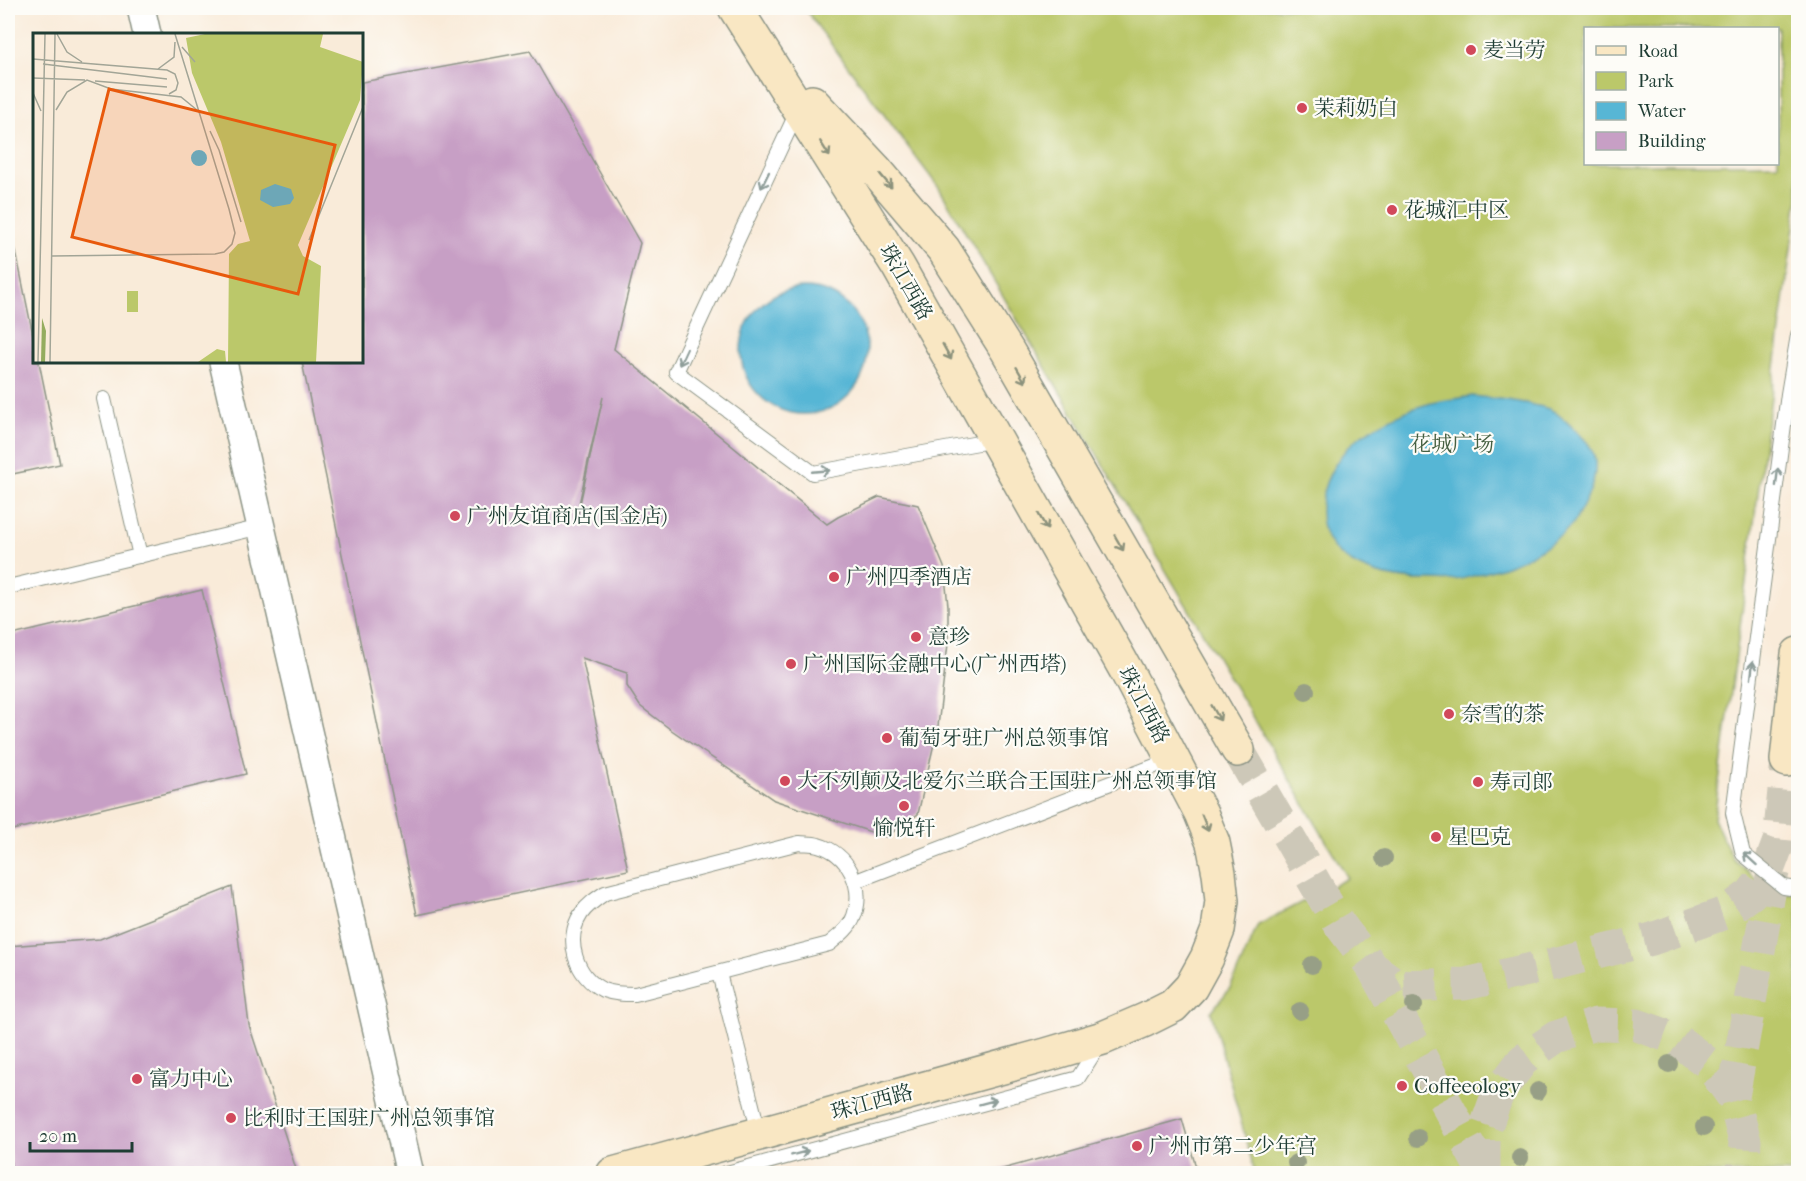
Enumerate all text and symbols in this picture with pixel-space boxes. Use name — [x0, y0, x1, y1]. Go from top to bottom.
legend — [1584, 27, 1779, 165]
inset map — [33, 33, 363, 363]
place label: 麦当劳 — [1483, 38, 1546, 62]
text: Road — [1638, 41, 1678, 62]
marker: 麦当劳 — [1464, 43, 1478, 57]
text: Park — [1638, 71, 1675, 92]
place label: 茉莉奶白 — [1314, 96, 1398, 120]
marker: 茉莉奶白 — [1295, 101, 1309, 115]
text: Water — [1637, 101, 1686, 122]
text: Building — [1638, 131, 1706, 152]
one-way arrow — [819, 140, 831, 157]
one-way arrow — [758, 170, 770, 188]
one-way arrow — [879, 173, 892, 189]
place label: 花城汇中区 — [1404, 198, 1509, 222]
marker: 花城汇中区 — [1385, 203, 1399, 217]
street label: 珠江西路 — [875, 240, 937, 324]
one-way arrow — [941, 343, 953, 360]
one-way arrow — [677, 347, 688, 366]
one-way arrow — [1016, 366, 1028, 383]
park label: 花城广场 — [1410, 432, 1494, 456]
one-way arrow — [811, 465, 831, 476]
one-way arrow — [1771, 468, 1782, 487]
place label: 广州友谊商店(国金店) — [467, 504, 668, 528]
marker: 广州友谊商店(国金店) — [448, 509, 462, 523]
one-way arrow — [1037, 513, 1049, 530]
one-way arrow — [1114, 534, 1126, 551]
place label: 广州四季酒店 — [846, 565, 972, 589]
marker: 广州四季酒店 — [827, 570, 841, 584]
place label: 意珍 — [928, 625, 970, 649]
marker: 意珍 — [909, 630, 923, 644]
place label: 广州国际金融中心(广州西塔) — [803, 652, 1067, 676]
marker: 广州国际金融中心(广州西塔) — [784, 657, 798, 671]
one-way arrow — [1746, 661, 1757, 681]
street label: 珠江西路 — [1114, 662, 1174, 748]
place label: 奈雪的茶 — [1461, 702, 1545, 726]
one-way arrow — [1210, 704, 1222, 721]
marker: 奈雪的茶 — [1442, 707, 1456, 721]
place label: 葡萄牙驻广州总领事馆 — [899, 726, 1109, 750]
marker: 葡萄牙驻广州总领事馆 — [880, 731, 894, 745]
place label: 大不列颠及北爱尔兰联合王国驻广州总领事馆 — [797, 769, 1217, 793]
place label: 寿司郎 — [1490, 770, 1553, 794]
marker: 大不列颠及北爱尔兰联合王国驻广州总领事馆 — [778, 774, 792, 788]
marker: 寿司郎 — [1471, 775, 1485, 789]
marker: 愉悦轩 — [897, 799, 911, 813]
one-way arrow — [1200, 813, 1211, 832]
place label: 愉悦轩 — [873, 816, 936, 840]
place label: 星巴克 — [1448, 825, 1511, 849]
marker: 星巴克 — [1429, 830, 1443, 844]
one-way arrow — [1743, 853, 1759, 867]
place label: 富力中心 — [149, 1067, 233, 1091]
marker: 富力中心 — [130, 1072, 144, 1086]
place label: Coffeeology — [1414, 1074, 1522, 1098]
marker: Coffeeology — [1395, 1079, 1409, 1093]
street label: 珠江西路 — [828, 1080, 916, 1124]
one-way arrow — [978, 1096, 997, 1107]
place label: 比利时王国驻广州总领事馆 — [243, 1106, 495, 1130]
marker: 比利时王国驻广州总领事馆 — [224, 1111, 238, 1125]
scale bar — [30, 1115, 132, 1153]
text: 20 m — [39, 1126, 77, 1147]
place label: 广州市第二少年宫 — [1149, 1134, 1317, 1158]
marker: 广州市第二少年宫 — [1130, 1139, 1144, 1153]
one-way arrow — [790, 1147, 809, 1158]

